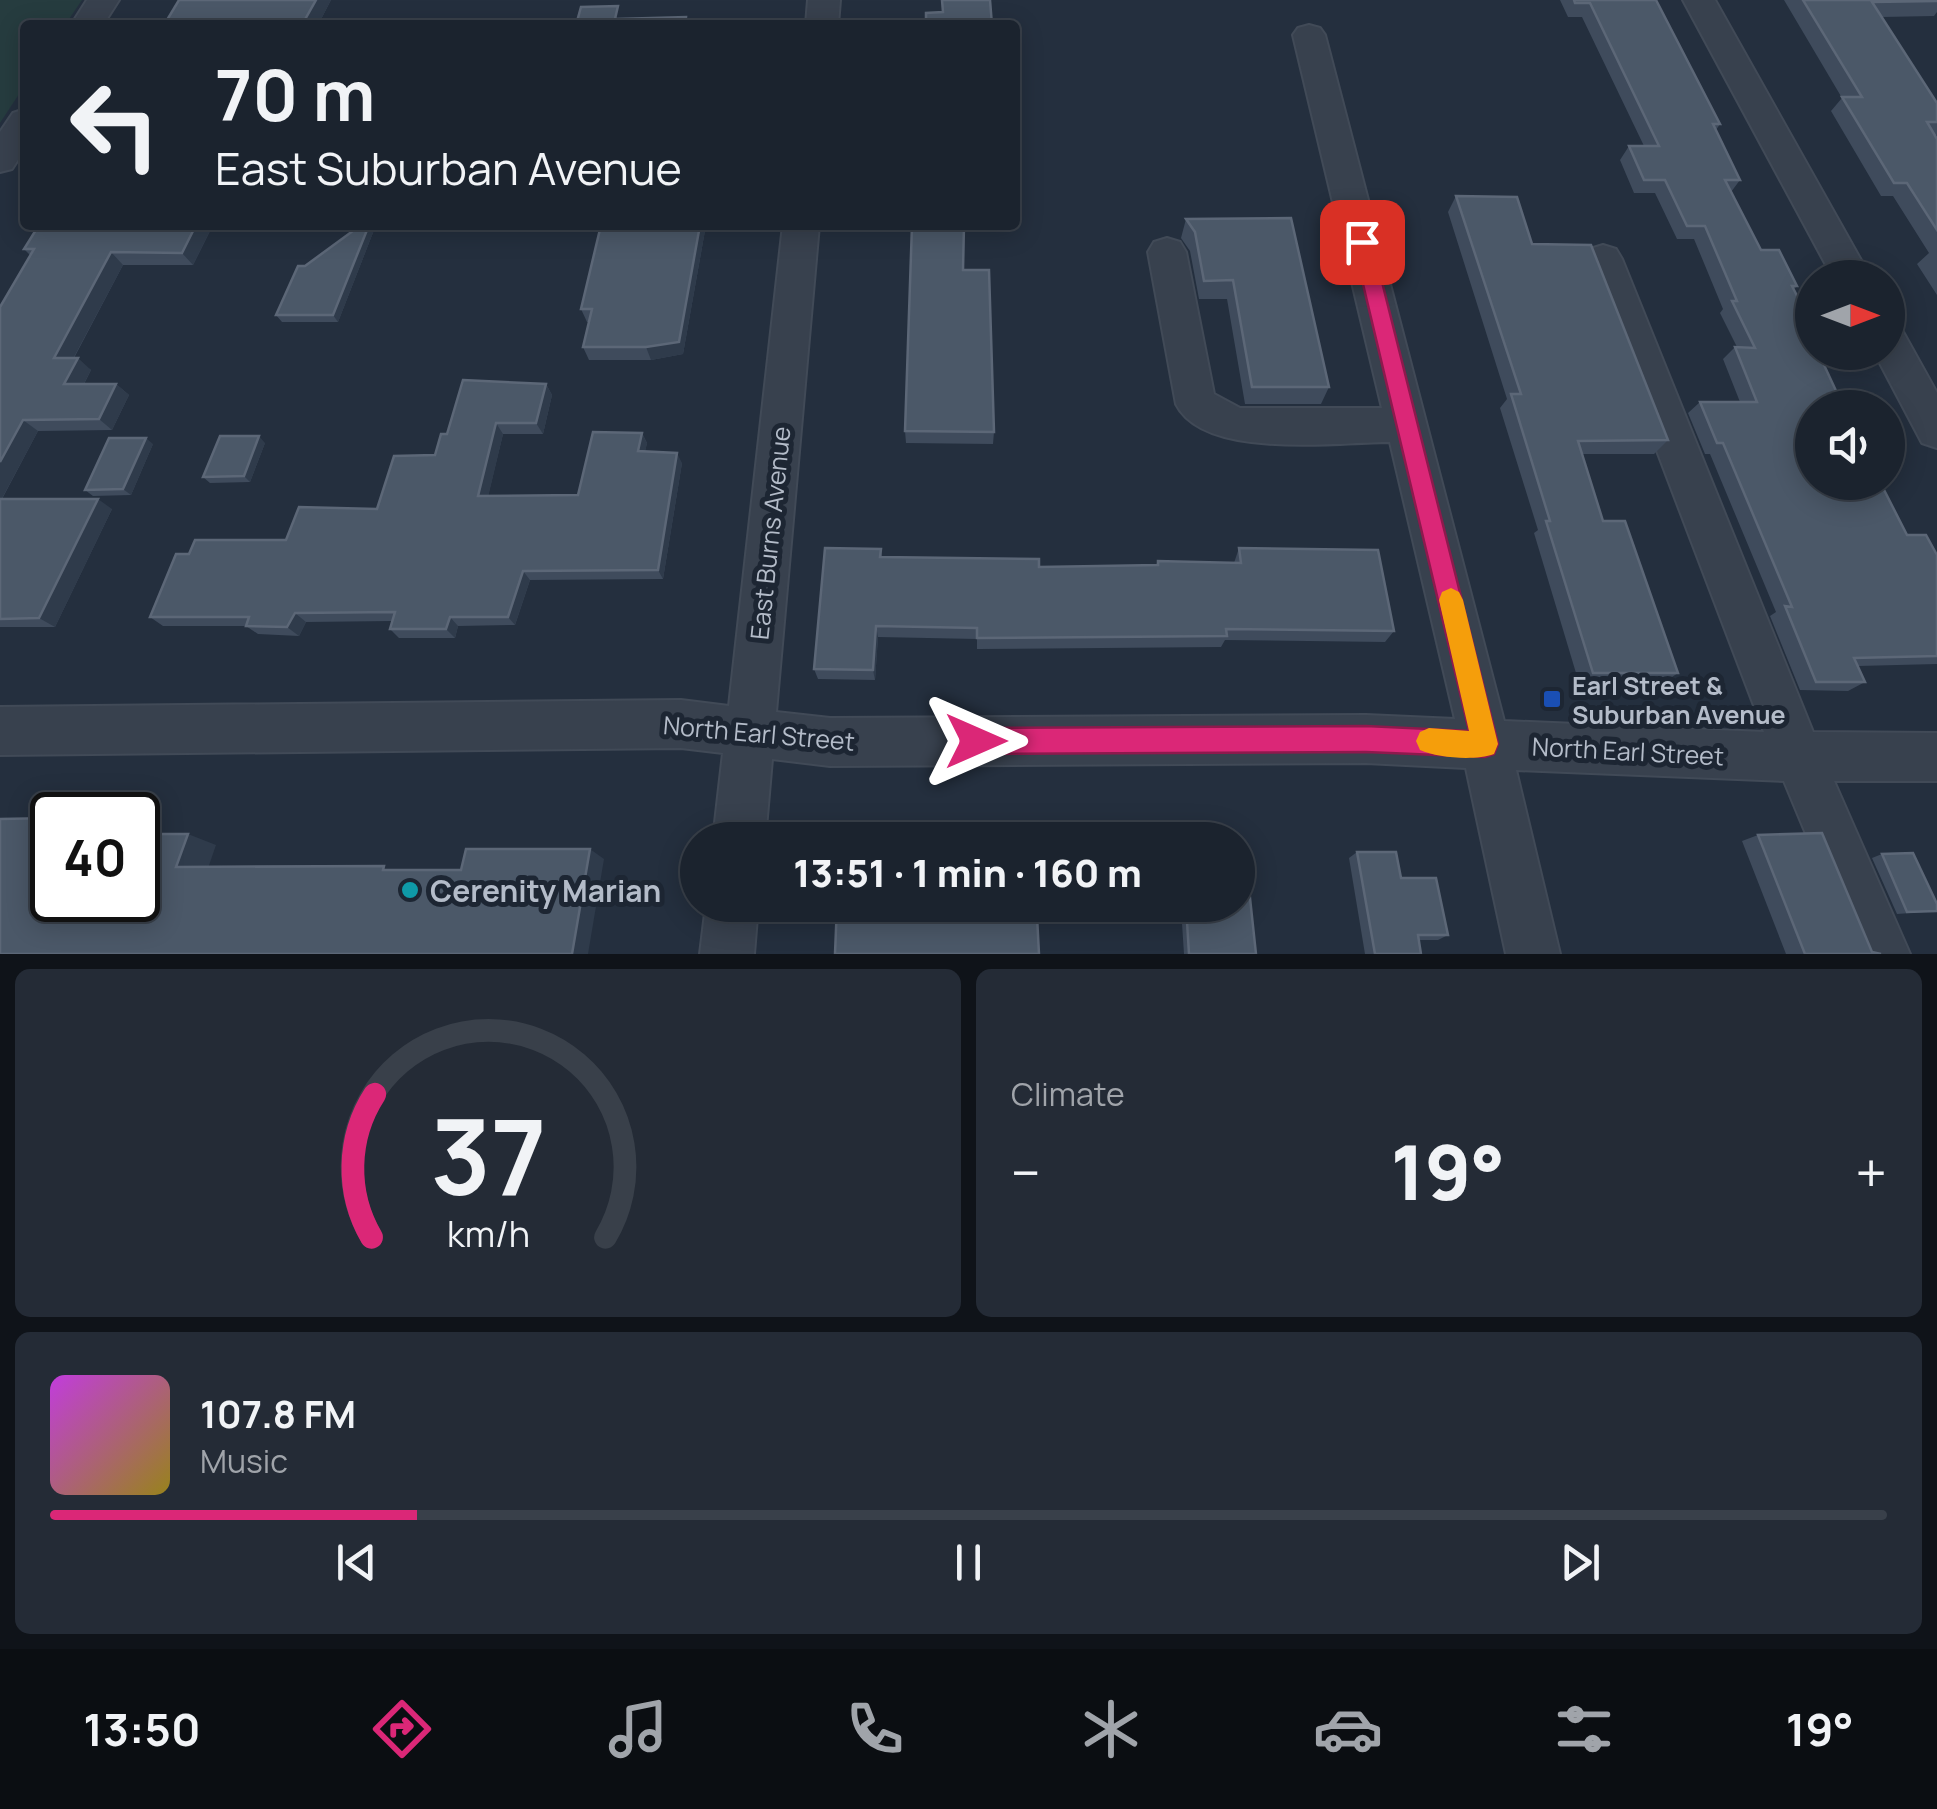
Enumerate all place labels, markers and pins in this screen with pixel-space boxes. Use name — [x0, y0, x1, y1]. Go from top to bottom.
pin — [1320, 200, 1405, 285]
place label: Earl Street & Suburban Avenue — [1572, 668, 1786, 732]
marker: Earl Street & Suburban Avenue — [1541, 688, 1563, 710]
place label: Cerenity Marian — [430, 870, 661, 911]
marker: Cerenity Marian — [399, 879, 421, 901]

